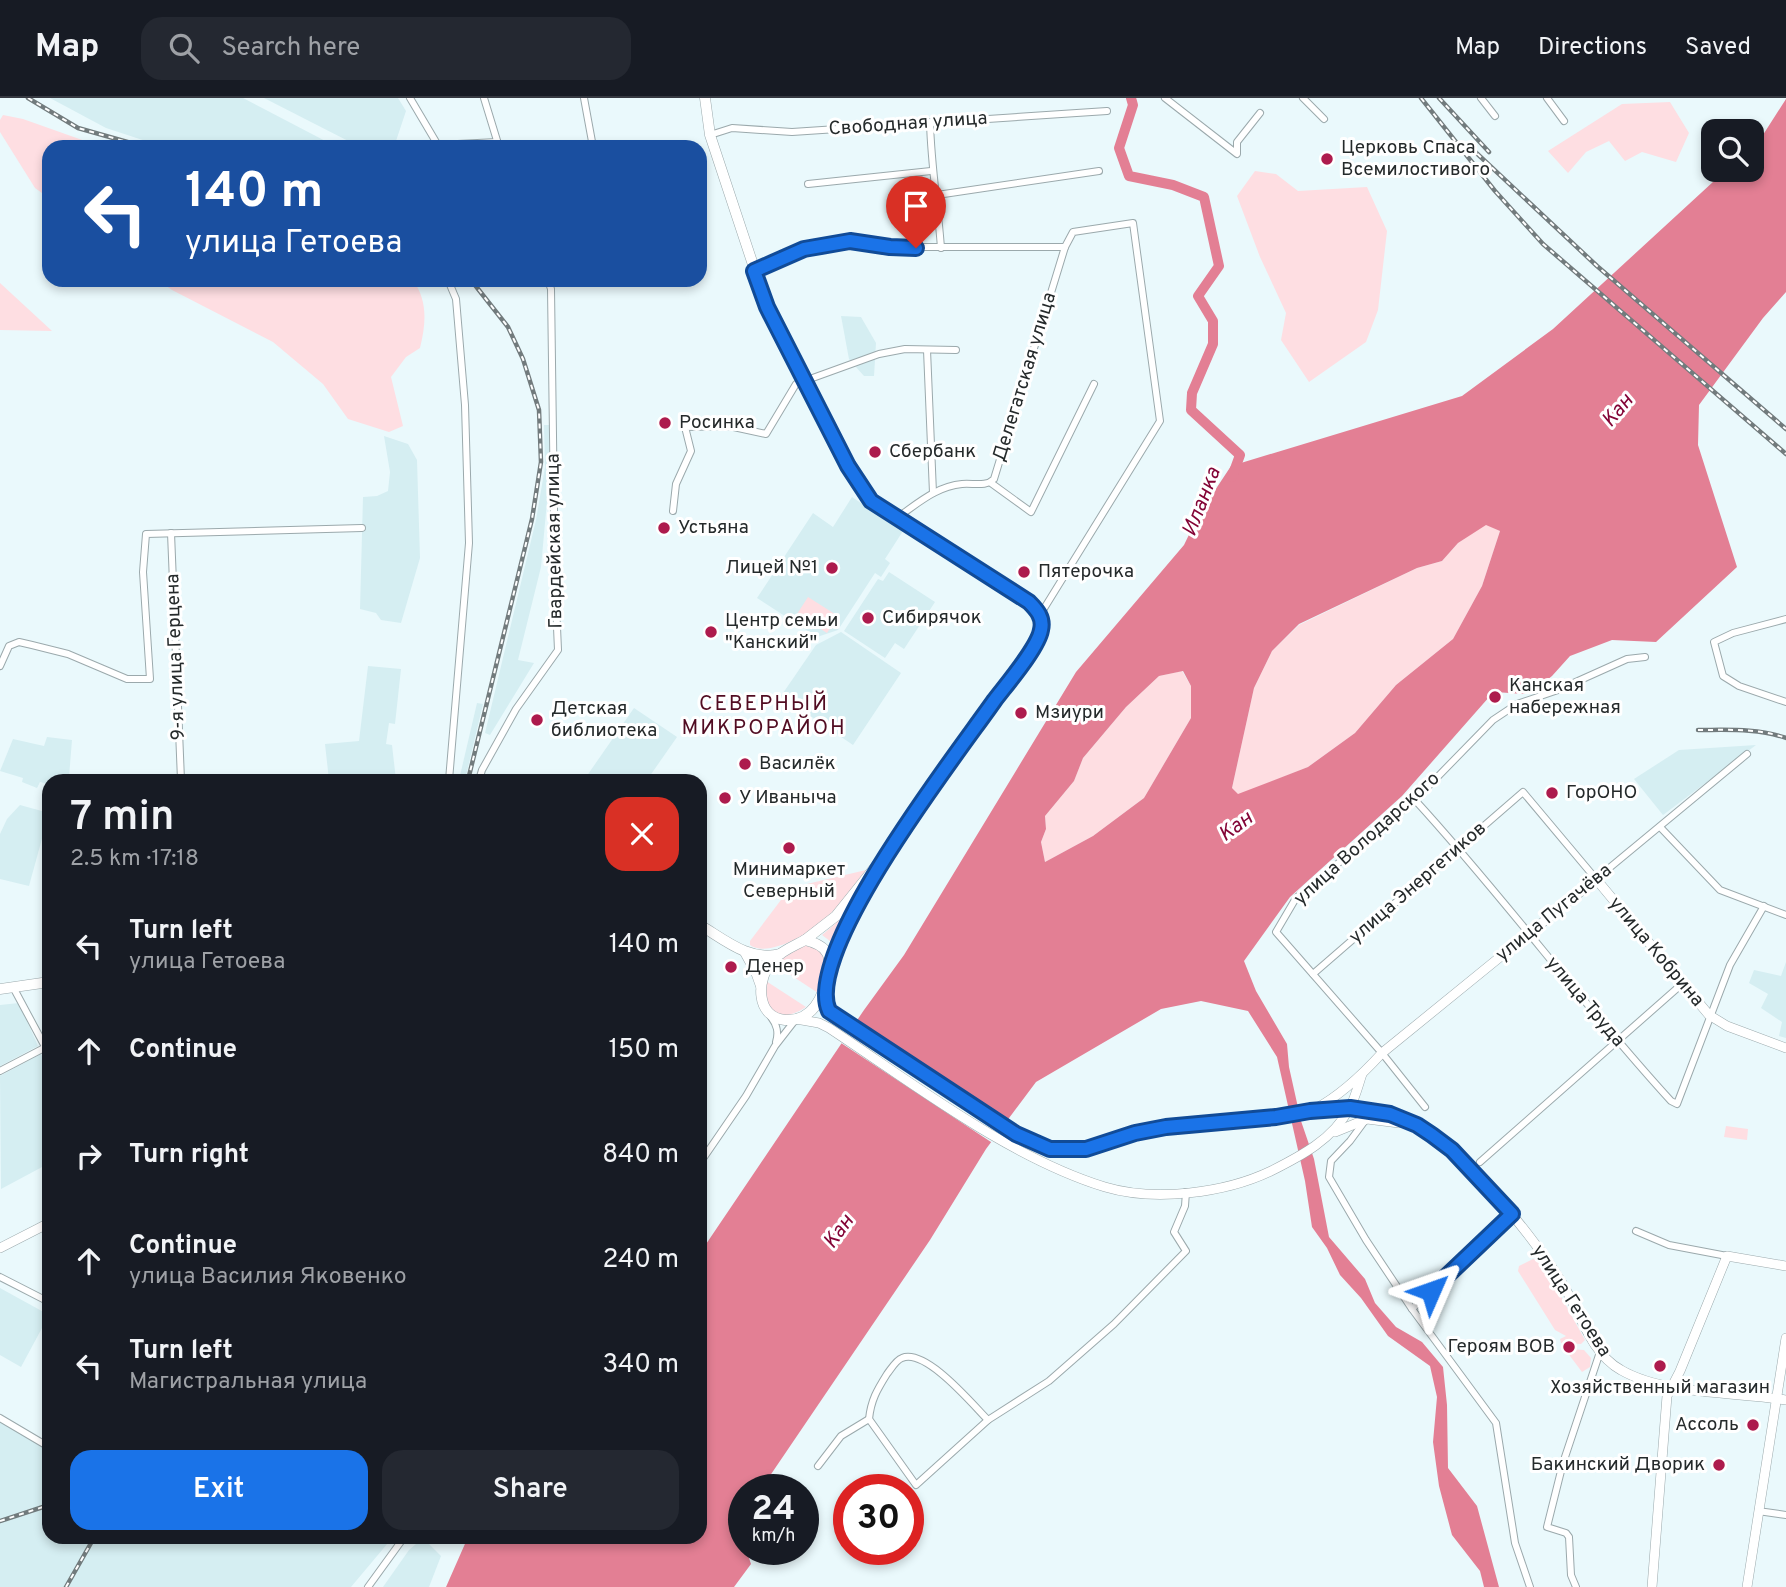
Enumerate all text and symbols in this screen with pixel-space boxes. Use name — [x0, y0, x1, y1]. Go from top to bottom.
search box — [141, 17, 631, 80]
text: Map — [35, 27, 99, 69]
icon: search — [165, 29, 203, 67]
text: Search here — [221, 32, 360, 65]
text: Map — [1455, 33, 1500, 63]
text: Directions — [1538, 33, 1647, 63]
text: Saved — [1685, 33, 1751, 63]
street label: Свободная улица — [828, 106, 988, 142]
map controls — [1701, 119, 1764, 182]
button: search — [1701, 119, 1764, 182]
place label: Церковь Спаса Всемилостивого — [1341, 136, 1490, 182]
marker: Церковь Спаса Всемилостивого — [1319, 151, 1335, 167]
text: 140 m — [185, 163, 324, 225]
icon: left — [70, 168, 161, 259]
pin — [886, 176, 946, 248]
icon: arrive — [897, 187, 935, 225]
text: улица Гетоева — [185, 224, 402, 264]
street label: Делегатская улица — [988, 289, 1062, 465]
water label: Кан — [1596, 388, 1640, 433]
place label: Росинка — [679, 411, 755, 435]
marker: Росинка — [657, 415, 673, 431]
place label: Сбербанк — [889, 440, 976, 464]
marker: Сбербанк — [867, 444, 883, 460]
street label: Гвардейская улица — [541, 453, 569, 629]
water label: Иланка — [1176, 463, 1228, 540]
place label: Устьяна — [678, 516, 749, 540]
marker: Устьяна — [656, 520, 672, 536]
place label: Лицей №1 — [725, 556, 818, 580]
marker: Лицей №1 — [824, 560, 840, 576]
place label: Пятерочка — [1038, 560, 1134, 584]
marker: Пятерочка — [1016, 564, 1032, 580]
street label: 9-я улица Герцена — [161, 573, 191, 741]
place label: Сибирячок — [882, 606, 982, 630]
place label: Центр семьи "Канский" — [725, 609, 838, 655]
marker: Сибирячок — [860, 610, 876, 626]
marker: Центр семьи "Канский" — [703, 624, 719, 640]
place label: Канская набережная — [1509, 674, 1621, 720]
marker: Канская набережная — [1487, 689, 1503, 705]
district label: СЕВЕРНЫЙ МИКРОРАЙОН — [681, 690, 847, 742]
place label: Детская библиотека — [551, 697, 657, 743]
place label: Мзиури — [1035, 701, 1104, 725]
marker: Мзиури — [1013, 705, 1029, 721]
marker: Детская библиотека — [529, 712, 545, 728]
place label: Василёк — [759, 752, 836, 776]
marker: Василёк — [737, 756, 753, 772]
street label: улица Володарского — [1289, 767, 1445, 911]
place label: ГорОНО — [1566, 781, 1637, 805]
marker: ГорОНО — [1544, 785, 1560, 801]
place label: У Иваныча — [739, 786, 837, 810]
marker: У Иваныча — [717, 790, 733, 806]
text: 7 min — [70, 792, 174, 845]
button: close — [605, 797, 679, 871]
water label: Кан — [1214, 805, 1259, 848]
street label: улица Энергетиков — [1344, 817, 1492, 949]
marker: Минимаркет Северный — [781, 840, 797, 856]
text: 2.5 km · 17:18 — [70, 845, 199, 874]
place label: Минимаркет Северный — [733, 858, 846, 904]
street label: улица Пугачёва — [1491, 859, 1617, 967]
street label: улица Кобрина — [1603, 892, 1709, 1012]
text: Turn left — [129, 915, 233, 948]
icon: left — [70, 927, 108, 965]
text: 140 m — [609, 929, 679, 962]
text: улица Гетоева — [129, 948, 285, 977]
street label: улица Труда — [1540, 952, 1630, 1052]
place label: Денер — [745, 955, 804, 979]
marker: Денер — [723, 959, 739, 975]
icon: ahead — [70, 1032, 108, 1070]
text: Continue — [129, 1034, 237, 1067]
text: 150 m — [608, 1034, 679, 1067]
icon: right — [70, 1137, 108, 1175]
text: Turn right — [129, 1139, 249, 1172]
text: 840 m — [602, 1139, 679, 1172]
water label: Кан — [818, 1209, 861, 1254]
text: Continue — [129, 1230, 237, 1263]
street label: улица Гетоева — [1526, 1240, 1616, 1362]
icon: ahead — [70, 1242, 108, 1280]
text: 240 m — [602, 1244, 679, 1277]
position arrow — [1394, 1254, 1468, 1328]
text: улица Василия Яковенко — [129, 1263, 407, 1292]
text: Turn left — [129, 1335, 233, 1368]
place label: Героям ВОВ — [1447, 1335, 1555, 1359]
marker: Героям ВОВ — [1561, 1339, 1577, 1355]
icon: left — [70, 1347, 108, 1385]
text: 340 m — [602, 1349, 679, 1382]
marker: Хозяйственный магазин — [1652, 1358, 1668, 1374]
text: Магистральная улица — [129, 1368, 367, 1397]
place label: Хозяйственный магазин — [1550, 1376, 1770, 1400]
place label: Ассоль — [1675, 1413, 1739, 1437]
marker: Ассоль — [1745, 1417, 1761, 1433]
button: Exit — [70, 1450, 368, 1530]
button: Share — [382, 1450, 679, 1530]
place label: Бакинский Дворик — [1531, 1453, 1705, 1477]
marker: Бакинский Дворик — [1711, 1457, 1727, 1473]
speed limit sign: 30 — [833, 1474, 924, 1565]
text: 24 — [752, 1488, 795, 1532]
text: km/h — [752, 1525, 795, 1548]

